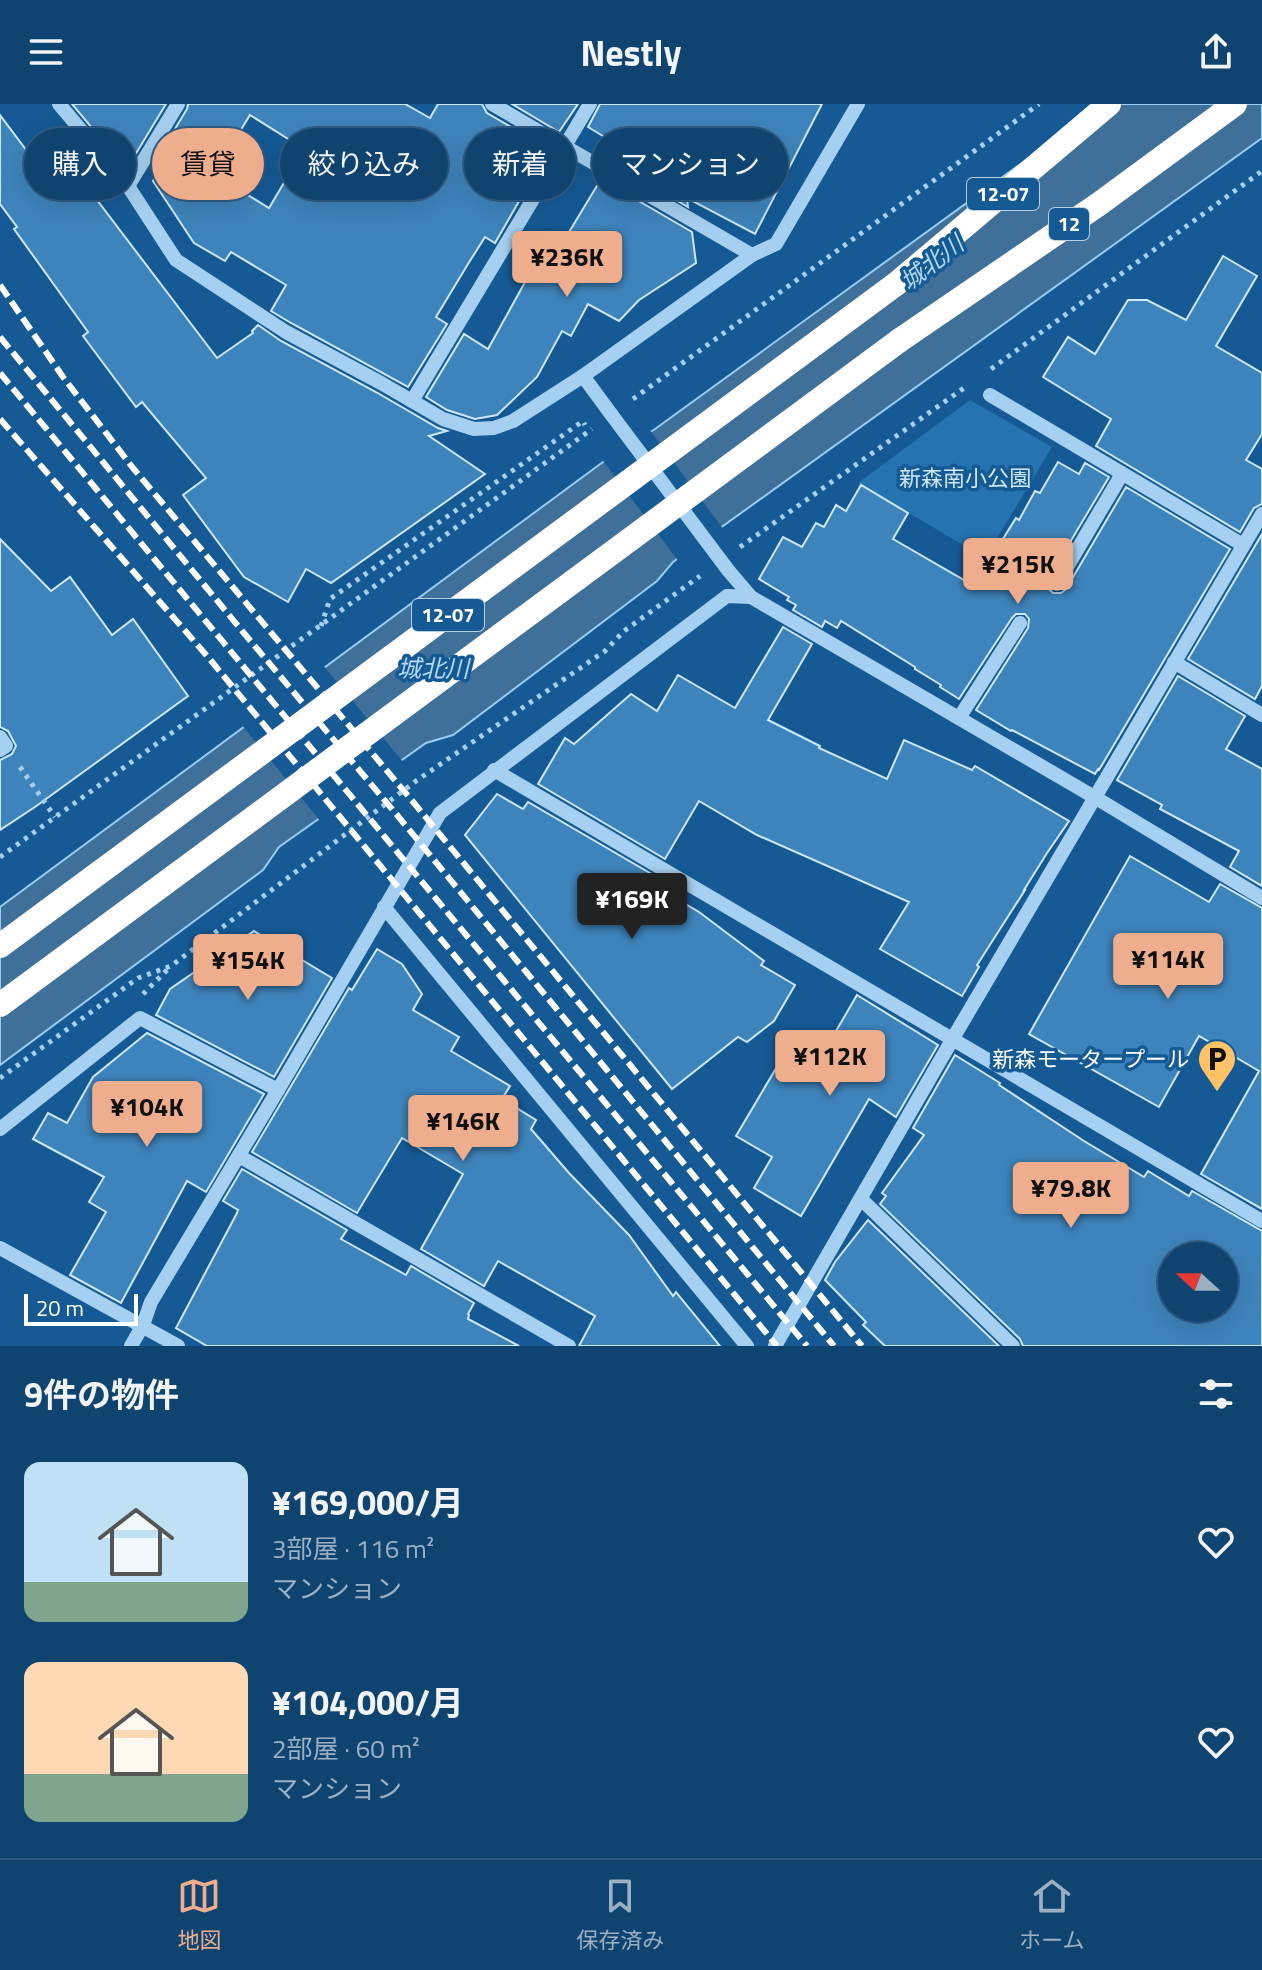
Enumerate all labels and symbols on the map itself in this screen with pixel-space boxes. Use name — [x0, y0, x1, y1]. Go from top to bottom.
road number: 12-07 — [967, 178, 1039, 210]
road number: 12 — [1049, 208, 1089, 240]
water label: 城北川 — [892, 224, 973, 299]
pin: ¥236K — [511, 231, 623, 299]
park label: 新森南小公園 — [899, 461, 1031, 495]
pin: ¥215K — [962, 538, 1074, 606]
road number: 12-07 — [412, 599, 484, 631]
water label: 城北川 — [397, 650, 472, 686]
pin: ¥169K — [576, 873, 688, 941]
pin: ¥114K — [1112, 933, 1224, 1001]
pin: ¥154K — [192, 934, 304, 1002]
pin: ¥112K — [774, 1030, 886, 1098]
parking icon: 新森モータープール — [1196, 1038, 1238, 1093]
place label: 新森モータープール — [992, 1042, 1189, 1076]
pin: ¥104K — [91, 1081, 203, 1149]
pin: ¥146K — [407, 1095, 519, 1163]
pin: ¥79.8K — [1006, 1162, 1136, 1230]
north arrow — [1158, 1242, 1238, 1322]
scale bar — [24, 1290, 138, 1326]

